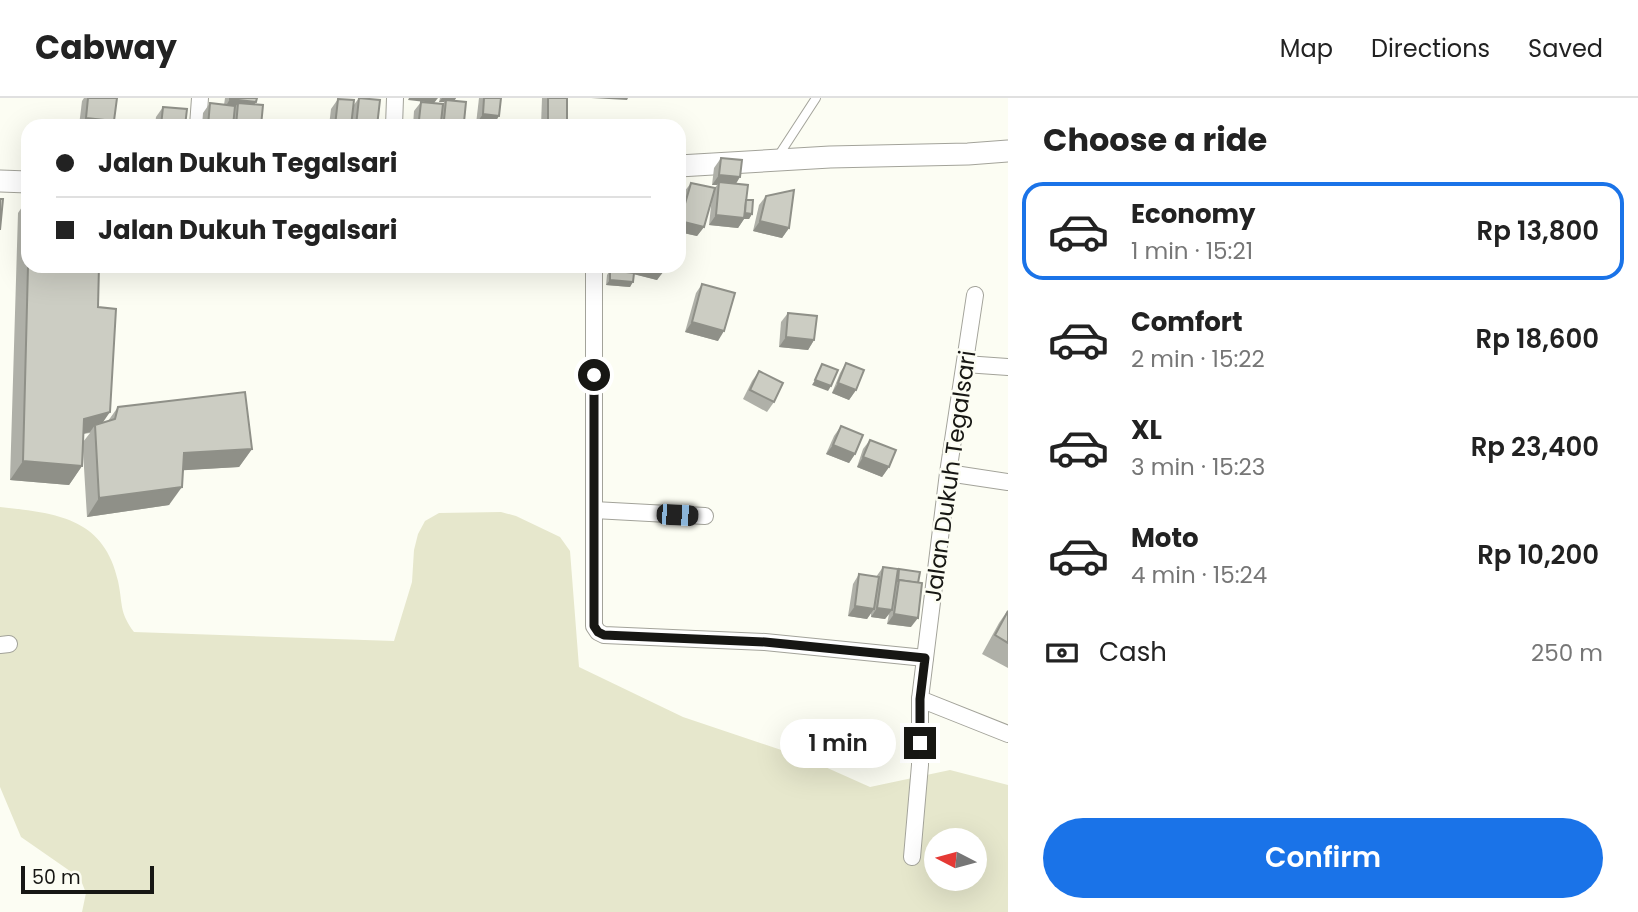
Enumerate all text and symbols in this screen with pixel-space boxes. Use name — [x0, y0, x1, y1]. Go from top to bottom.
text: Cabway — [35, 24, 177, 71]
text: Map — [1280, 32, 1333, 65]
text: Directions — [1371, 32, 1490, 65]
text: Saved — [1528, 32, 1603, 65]
text: Choose a ride — [1043, 117, 1267, 162]
text: Jalan Dukuh Tegalsari — [98, 145, 397, 181]
text: Economy — [1131, 196, 1255, 232]
icon: car — [1047, 200, 1110, 263]
text: Jalan Dukuh Tegalsari — [98, 212, 397, 248]
text: Rp 13,800 — [1477, 213, 1599, 249]
text: 1 min · 15:21 — [1131, 235, 1253, 267]
text: Comfort — [1131, 304, 1243, 340]
icon: car — [1047, 308, 1110, 371]
text: Rp 18,600 — [1476, 321, 1599, 357]
text: 2 min · 15:22 — [1131, 343, 1265, 375]
street label: Jalan Dukuh Tegalsari — [917, 348, 983, 604]
route start — [578, 359, 610, 391]
text: XL — [1131, 412, 1162, 448]
icon: car — [1047, 416, 1110, 479]
text: Rp 23,400 — [1471, 429, 1599, 465]
text: 3 min · 15:23 — [1131, 451, 1265, 483]
car — [656, 503, 699, 527]
text: Moto — [1131, 520, 1199, 556]
icon: car — [1047, 524, 1110, 587]
text: Rp 10,200 — [1477, 537, 1599, 573]
text: 4 min · 15:24 — [1131, 559, 1267, 591]
icon: cash — [1043, 634, 1081, 672]
text: Cash — [1099, 634, 1167, 670]
text: 250 m — [1531, 637, 1603, 669]
callout: 1 min — [780, 718, 895, 768]
text: 1 min — [808, 727, 868, 759]
route end — [904, 727, 936, 759]
button: Confirm — [1043, 818, 1603, 898]
north arrow — [924, 828, 987, 891]
map controls — [924, 828, 987, 891]
scale bar — [21, 863, 154, 895]
text: 50 m — [32, 864, 81, 891]

